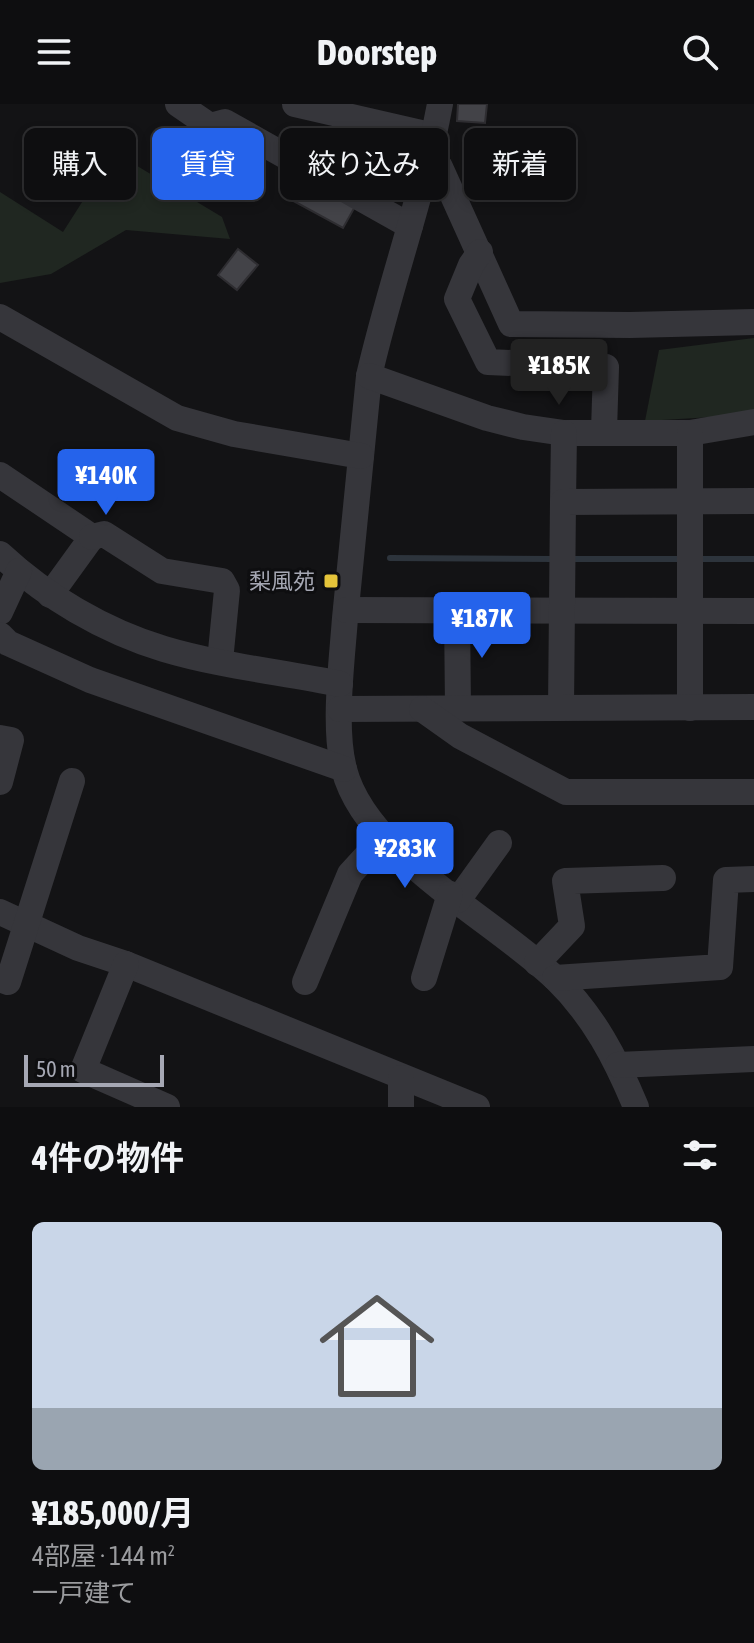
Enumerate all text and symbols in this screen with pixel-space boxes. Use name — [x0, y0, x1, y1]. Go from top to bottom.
icon: menu — [32, 30, 76, 74]
icon: search — [678, 30, 722, 74]
text: Doorstep — [317, 31, 437, 73]
chip: 購入 — [24, 128, 136, 200]
chip: 賃貸 — [152, 128, 264, 200]
chip: 絞り込み — [280, 128, 448, 200]
chip: 新着 — [464, 128, 576, 200]
pin: ¥185K — [503, 339, 615, 407]
text: ¥185K — [529, 350, 589, 380]
pin: ¥140K — [50, 449, 162, 517]
text: ¥140K — [76, 460, 136, 490]
place label: 梨風苑 — [249, 568, 315, 594]
marker: 梨風苑 — [322, 572, 340, 590]
pin: ¥187K — [426, 592, 538, 660]
text: ¥187K — [452, 603, 512, 633]
pin: ¥283K — [349, 822, 461, 890]
text: ¥283K — [375, 833, 435, 863]
scale bar — [24, 1051, 164, 1087]
text: 50 m — [36, 1056, 76, 1082]
icon: filters — [678, 1133, 722, 1177]
text: 4件の物件 — [32, 1138, 184, 1177]
icon: home — [305, 1274, 449, 1418]
text: ¥185,000/月 — [32, 1493, 195, 1532]
text: 4部屋 · 144 m² — [32, 1541, 175, 1571]
text: 一戸建て — [32, 1578, 136, 1608]

